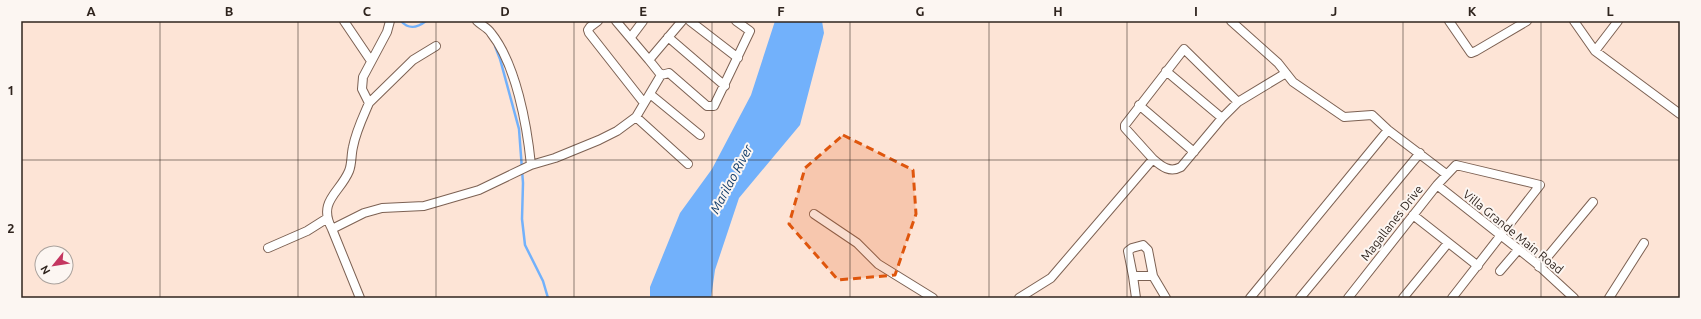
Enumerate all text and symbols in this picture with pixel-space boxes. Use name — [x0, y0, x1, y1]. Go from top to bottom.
text: A — [86, 4, 96, 18]
text: B — [225, 4, 234, 18]
text: C — [363, 4, 372, 18]
text: D — [500, 4, 510, 18]
text: E — [639, 4, 647, 18]
text: F — [777, 4, 785, 18]
text: G — [916, 4, 925, 18]
text: H — [1053, 4, 1063, 18]
text: I — [1194, 4, 1198, 18]
text: J — [1331, 4, 1337, 18]
text: K — [1468, 4, 1477, 18]
text: L — [1606, 4, 1614, 18]
text: 1 — [7, 83, 15, 97]
water label: Marilao River — [707, 141, 755, 216]
street label: Magallanes Drive — [1358, 182, 1425, 263]
street label: Villa Grande Main Road — [1461, 187, 1566, 276]
text: 2 — [7, 221, 15, 235]
north arrow — [34, 245, 74, 285]
text: N — [38, 263, 53, 277]

